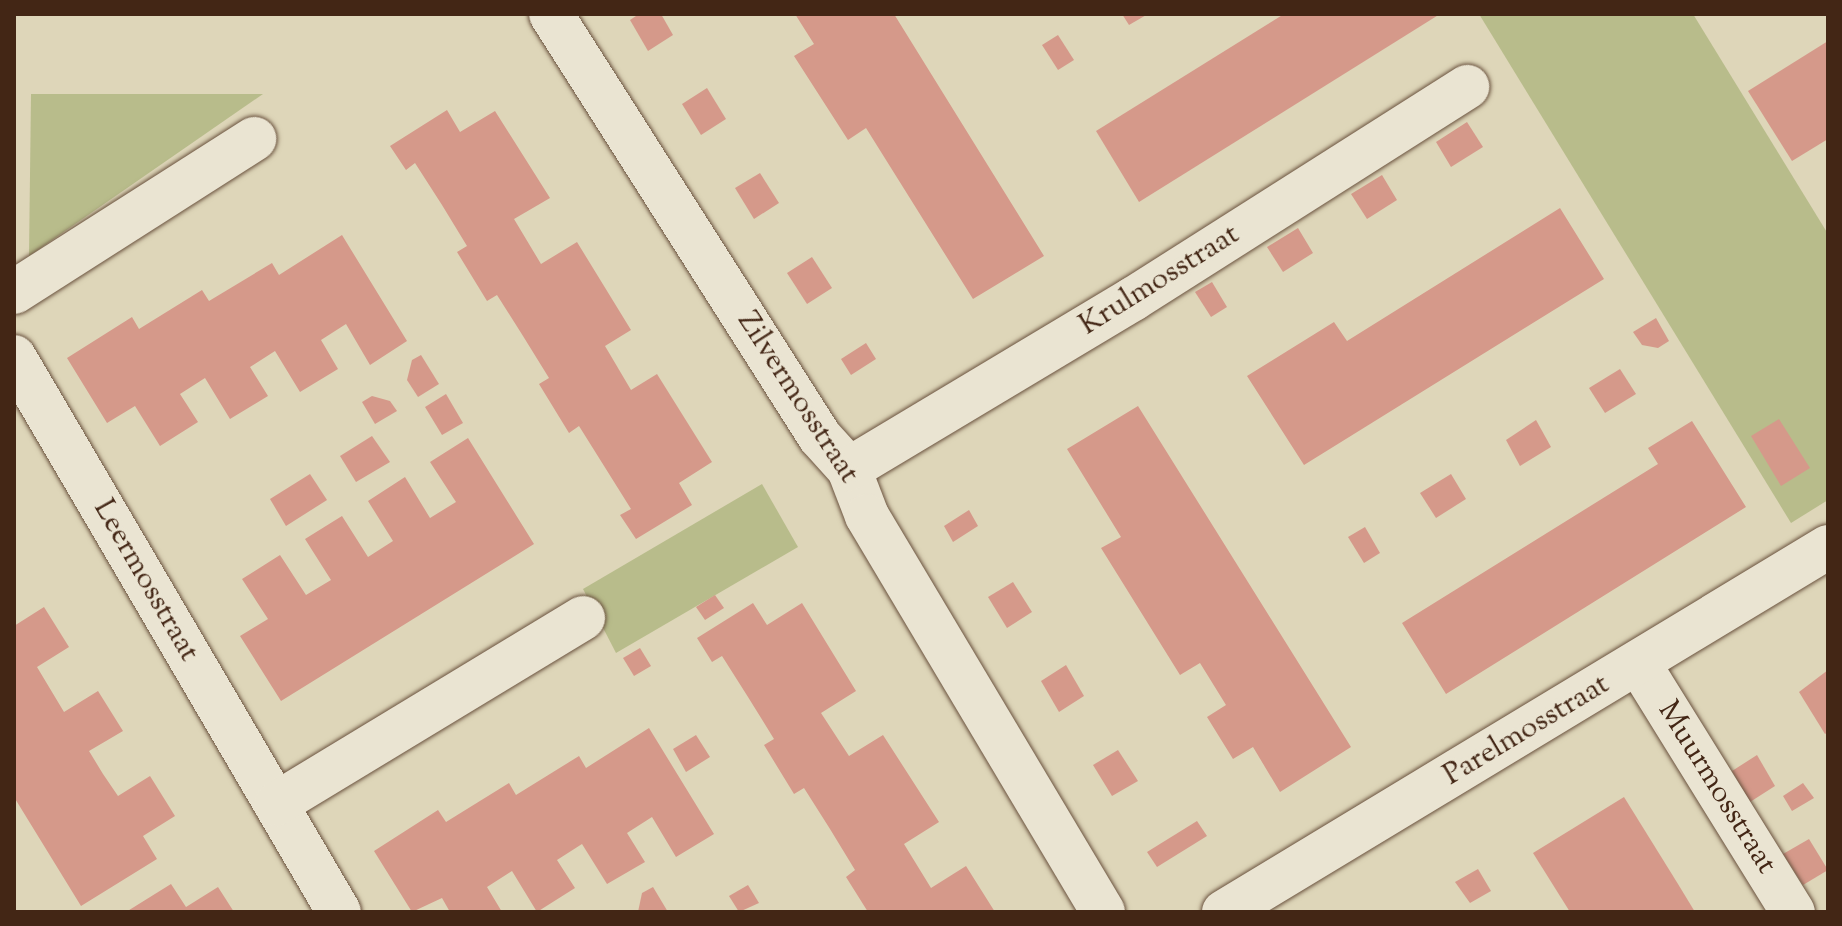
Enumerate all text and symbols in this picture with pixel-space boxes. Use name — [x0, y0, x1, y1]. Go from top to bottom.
street label: Krulmosstraat — [1073, 218, 1247, 344]
street label: Zilvermosstraat — [728, 306, 866, 490]
street label: Leermosstraat — [84, 494, 206, 668]
street label: Parelmosstraat — [1438, 667, 1616, 795]
street label: Muurmosstraat — [1649, 695, 1783, 881]

